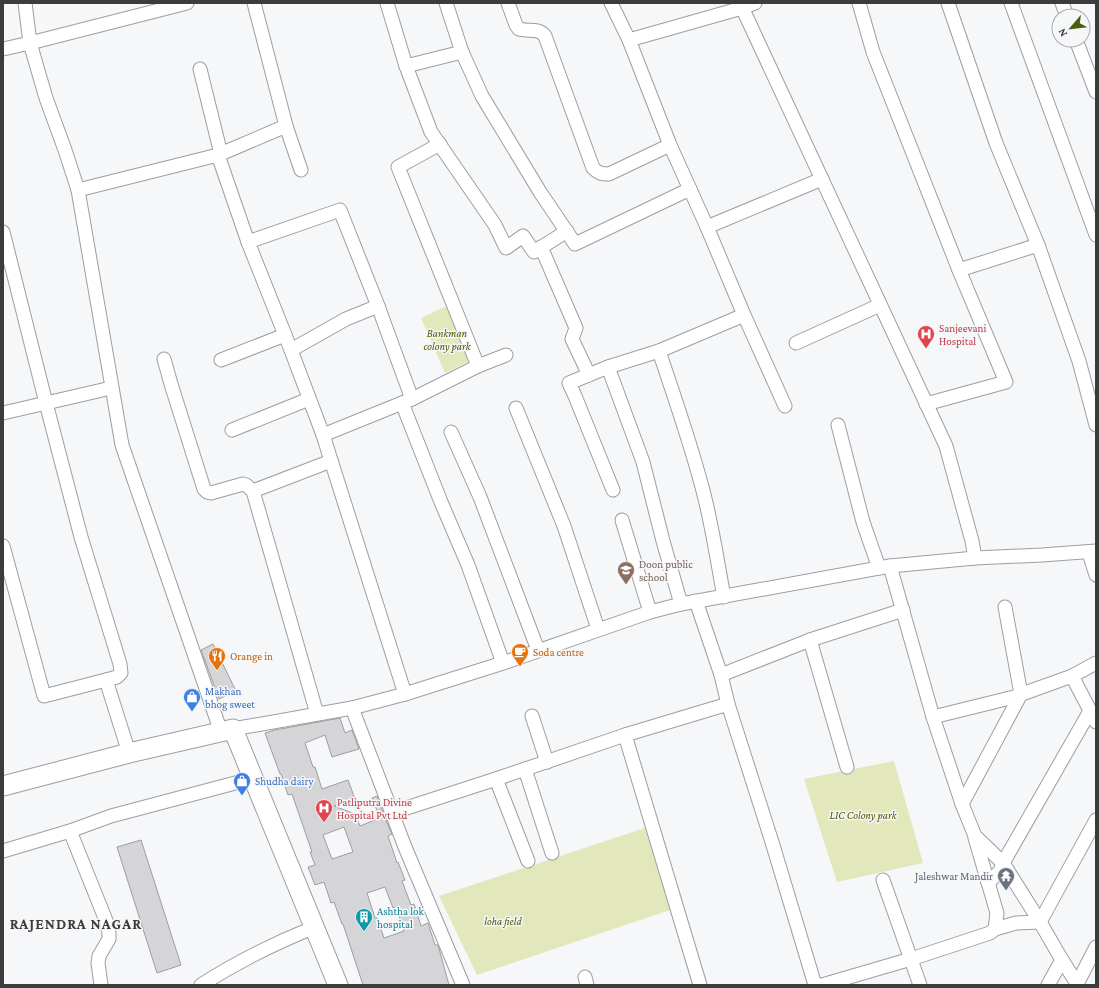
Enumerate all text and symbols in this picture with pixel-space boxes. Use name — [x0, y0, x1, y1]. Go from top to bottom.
north arrow — [1051, 8, 1091, 48]
text: N — [1055, 26, 1069, 39]
place label: Sanjeevani Hospital — [939, 322, 987, 348]
hospital icon: Sanjeevani Hospital — [916, 324, 936, 349]
park label: Bankman colony park — [423, 327, 472, 353]
place label: Doon public school — [639, 558, 693, 583]
school or university icon: Doon public school — [616, 560, 636, 585]
cafe icon: Soda centre — [510, 642, 530, 667]
restaurant icon: Orange in — [207, 646, 227, 671]
place label: Soda centre — [533, 646, 584, 658]
place label: Orange in — [230, 650, 273, 663]
place label: Makhan bhog sweet — [205, 685, 255, 711]
shop icon: Makhan bhog sweet — [182, 687, 202, 712]
shop icon: Shudha dairy — [232, 771, 252, 796]
place label: Shudha dairy — [255, 775, 314, 788]
place label: Patliputra Divine Hospital Pvt Ltd — [337, 796, 412, 822]
hospital icon: Patliputra Divine Hospital Pvt Ltd — [314, 798, 334, 823]
park label: LIC Colony park — [829, 809, 898, 822]
temple icon: Jaleshwar Mandir — [996, 866, 1016, 891]
place label: Jaleshwar Mandir — [914, 870, 993, 883]
place label: Ashtha lok hospital — [377, 905, 425, 931]
building icon: Ashtha lok hospital — [354, 907, 374, 932]
park label: loha field — [484, 915, 522, 928]
district label: RAJENDRA NAGAR — [10, 916, 142, 932]

